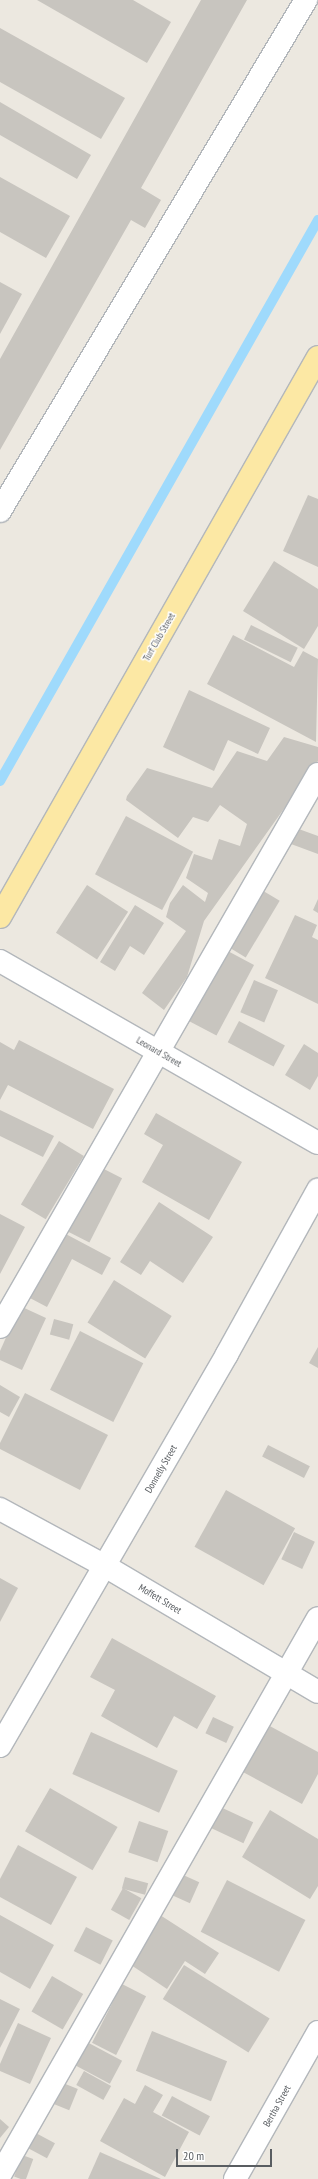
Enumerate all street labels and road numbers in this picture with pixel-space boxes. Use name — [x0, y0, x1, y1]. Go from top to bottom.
street label: Turf Club Street — [140, 611, 178, 663]
street label: Leonard Street — [134, 1034, 184, 1070]
street label: Donnelly Street — [142, 1443, 180, 1495]
street label: Moffett Street — [136, 1581, 184, 1617]
street label: Bertha Street — [261, 2083, 293, 2129]

